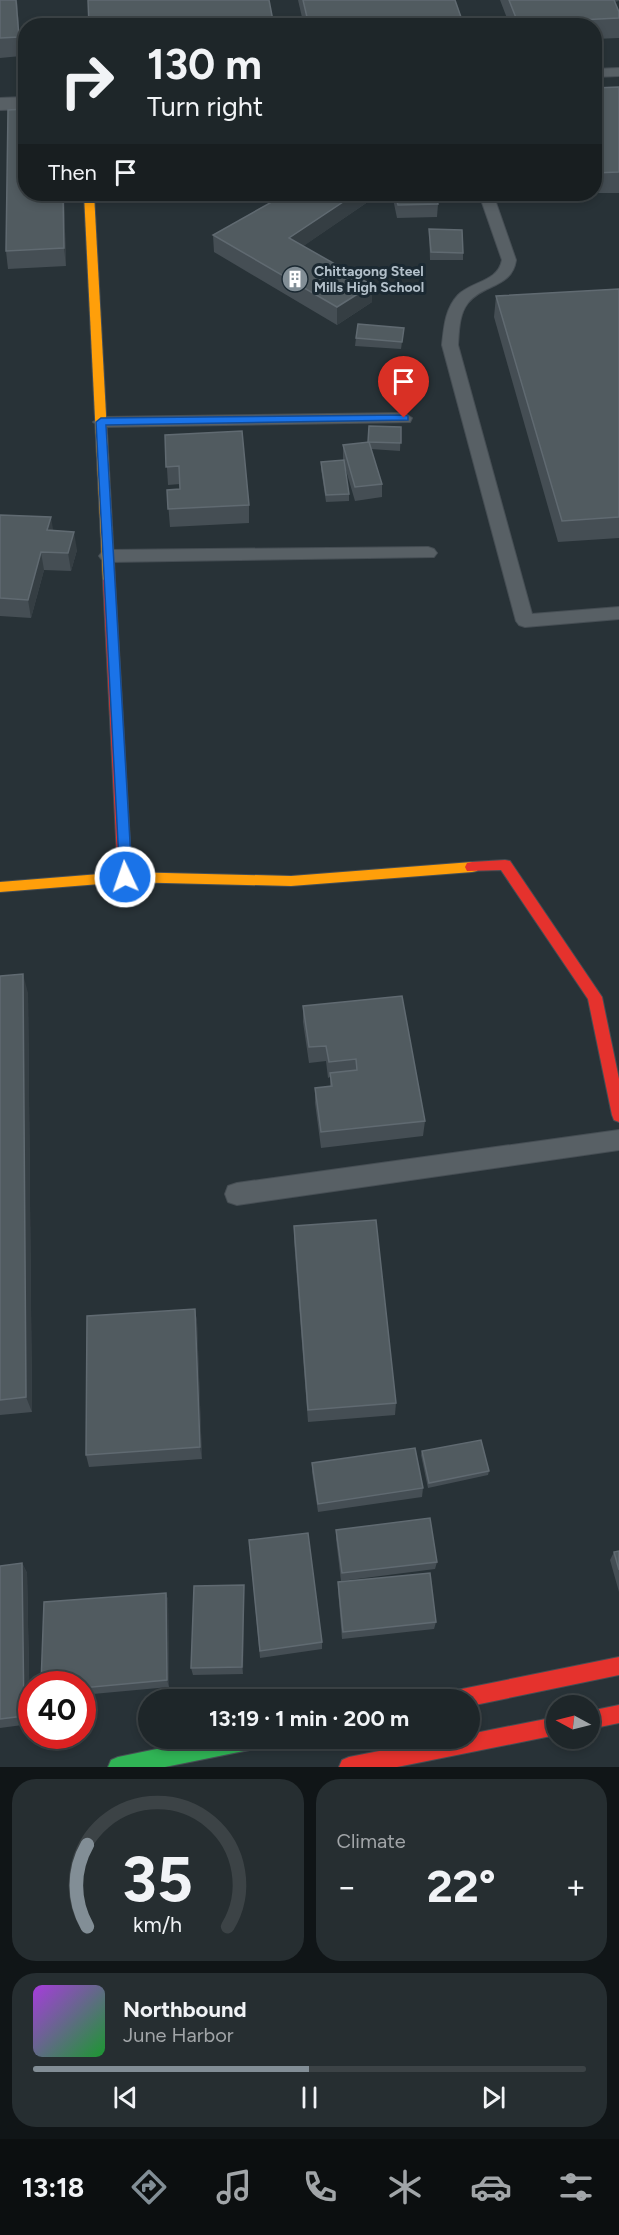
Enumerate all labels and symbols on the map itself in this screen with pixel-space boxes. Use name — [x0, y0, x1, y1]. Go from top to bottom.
place label: Chittagong Steel Mills High School — [314, 263, 424, 296]
building icon: Chittagong Steel Mills High School — [280, 264, 310, 294]
pin — [378, 356, 429, 418]
position arrow — [93, 845, 157, 909]
speed limit sign: 40 — [18, 1671, 96, 1749]
north arrow — [546, 1695, 600, 1749]

